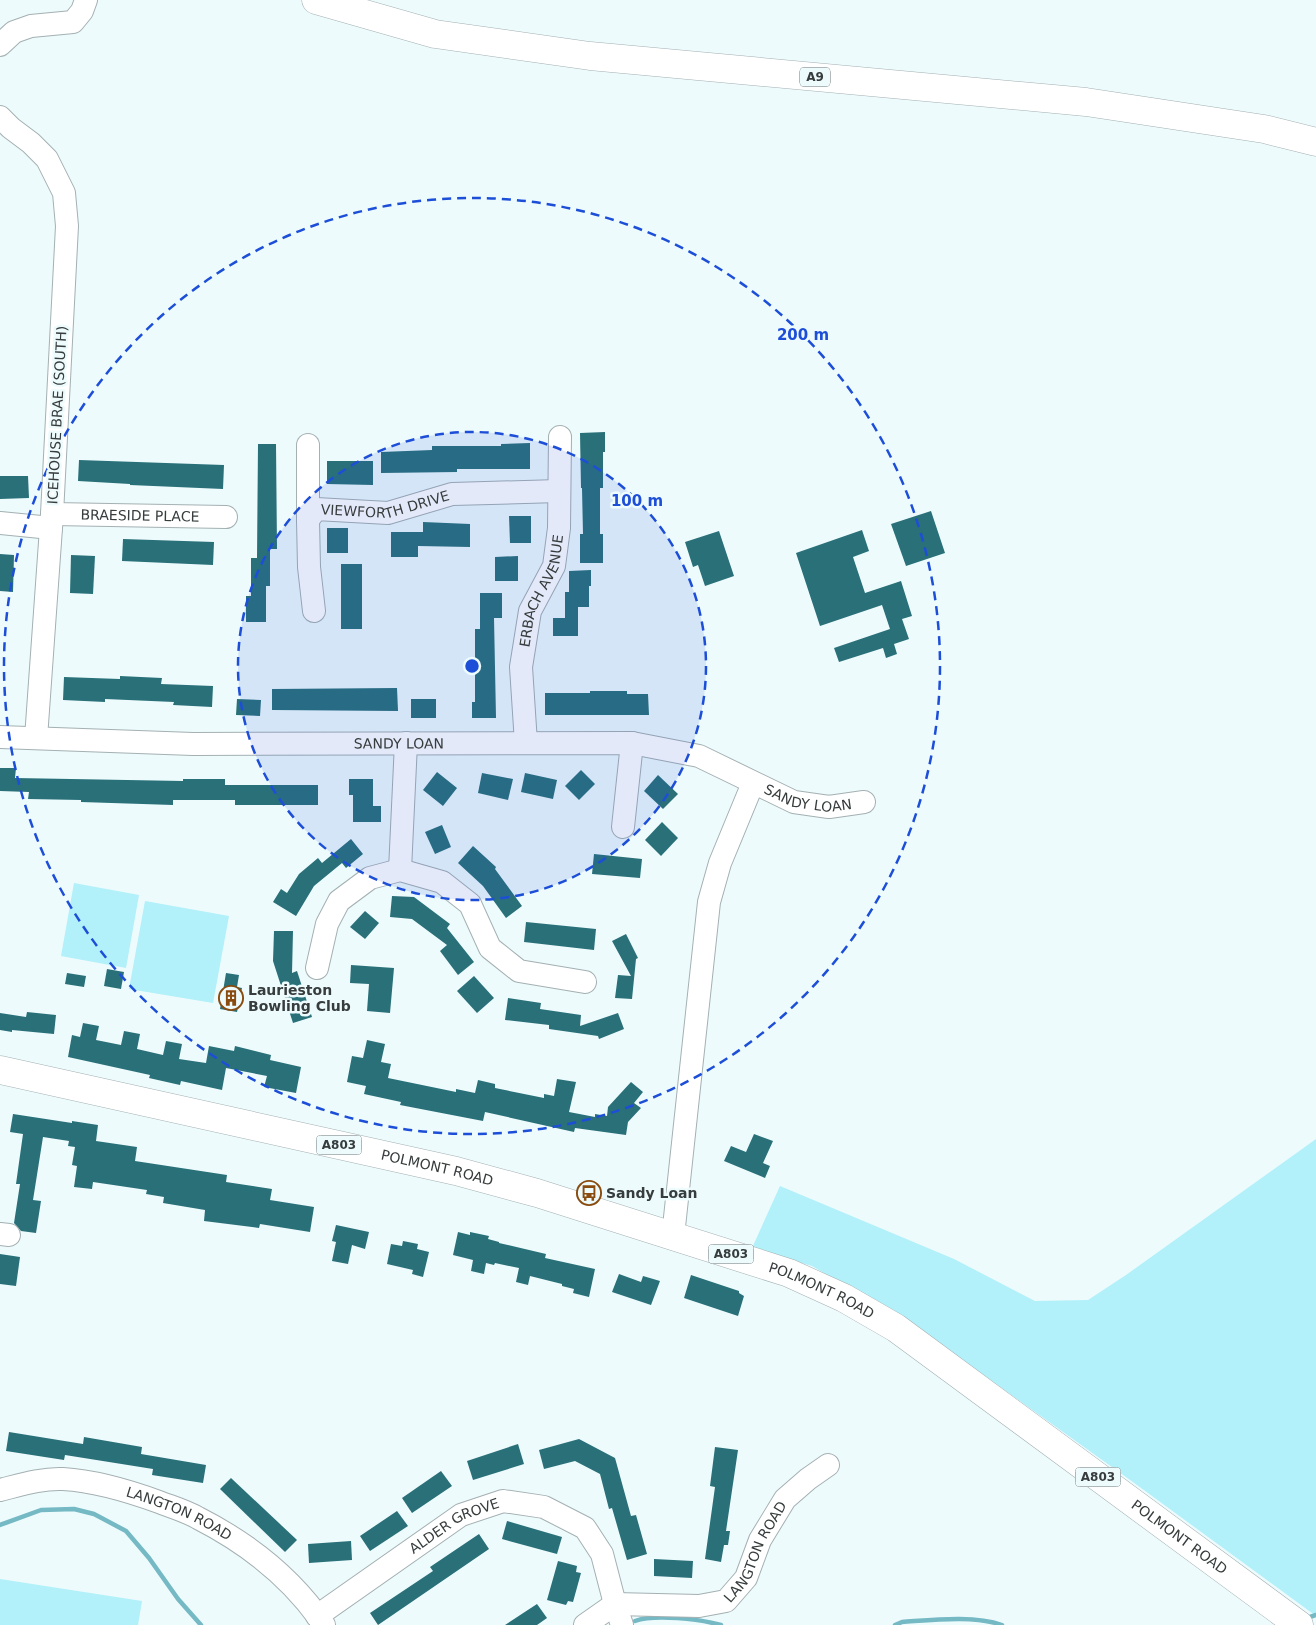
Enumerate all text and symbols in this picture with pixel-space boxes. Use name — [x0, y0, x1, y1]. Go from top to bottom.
road number: A9 — [800, 68, 830, 86]
street label: ICEHOUSE BRAE (SOUTH) — [44, 325, 70, 505]
text: 200 m — [777, 326, 829, 344]
street label: VIEWFORTH DRIVE — [320, 487, 451, 522]
text: 100 m — [611, 492, 663, 510]
street label: BRAESIDE PLACE — [80, 506, 200, 525]
street label: ERBACH AVENUE — [516, 534, 566, 648]
centre of rings — [463, 657, 481, 675]
street label: SANDY LOAN — [354, 735, 444, 752]
street label: SANDY LOAN — [762, 781, 853, 815]
place label: Laurieston Bowling Club — [248, 982, 351, 1014]
building icon: Laurieston Bowling Club — [218, 985, 244, 1011]
road number: A803 — [316, 1136, 362, 1154]
street label: POLMONT ROAD — [380, 1147, 495, 1189]
bus stop icon: Sandy Loan — [576, 1180, 602, 1206]
place label: Sandy Loan — [606, 1185, 697, 1201]
road number: A803 — [708, 1244, 754, 1264]
street label: POLMONT ROAD — [767, 1259, 877, 1322]
road number: A803 — [1076, 1468, 1120, 1486]
street label: LANGTON ROAD — [124, 1483, 235, 1543]
street label: ALDER GROVE — [406, 1495, 501, 1557]
street label: POLMONT ROAD — [1129, 1496, 1230, 1577]
street label: LANGTON ROAD — [721, 1498, 790, 1606]

